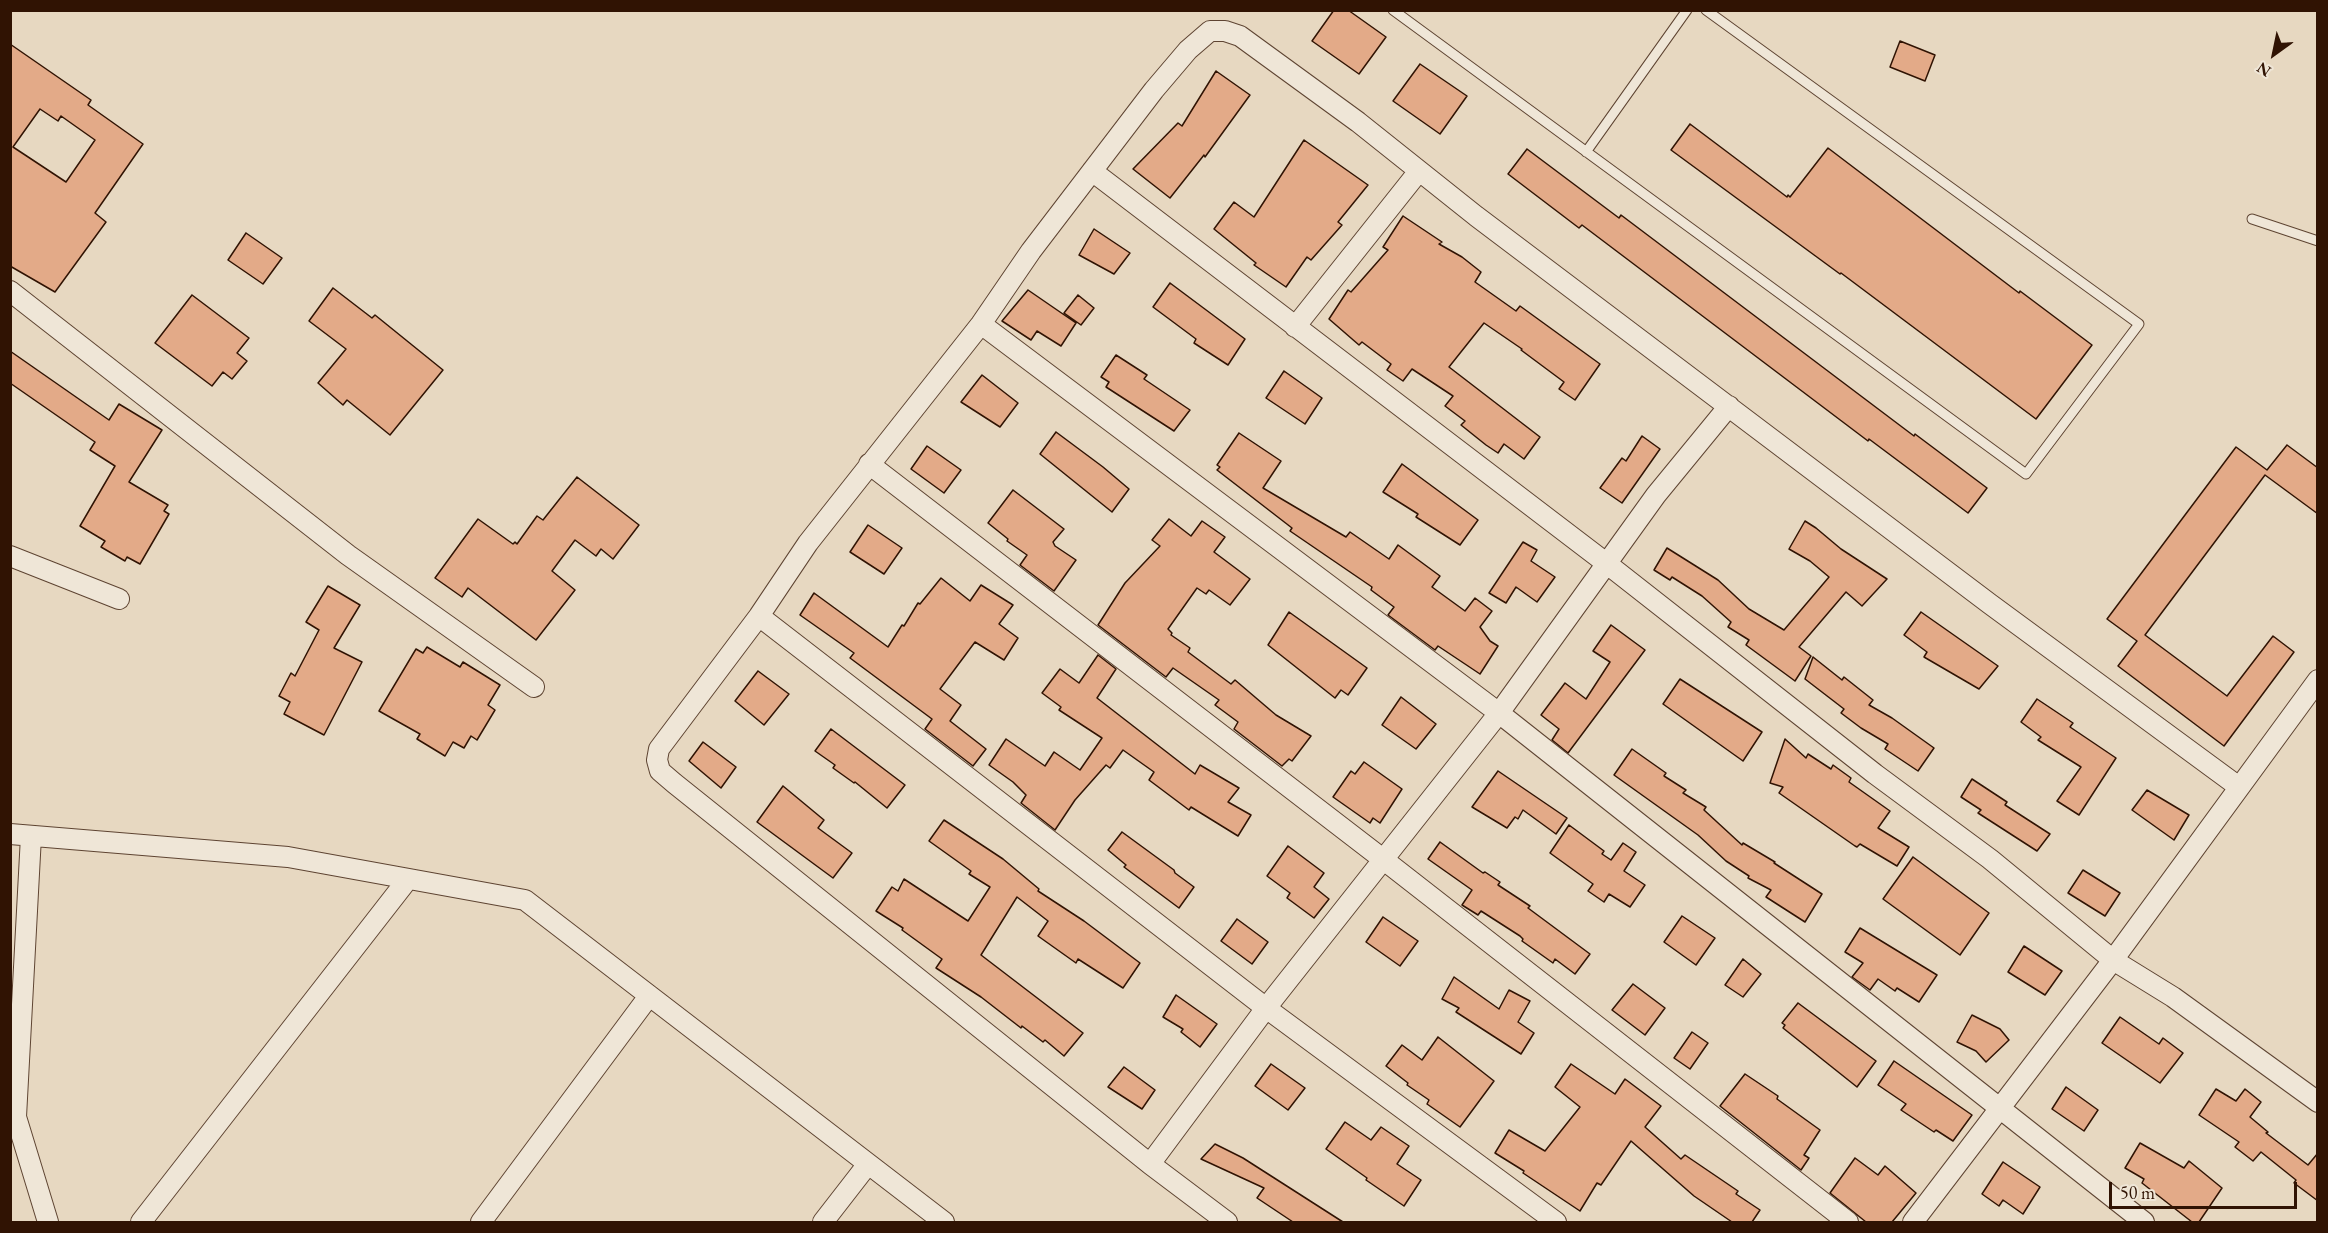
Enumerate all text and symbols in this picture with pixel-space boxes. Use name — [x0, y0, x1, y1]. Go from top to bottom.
north arrow — [2244, 24, 2304, 84]
text: N — [2253, 57, 2275, 82]
scale bar — [2112, 1170, 2300, 1208]
text: 50 m — [2120, 1181, 2155, 1204]

